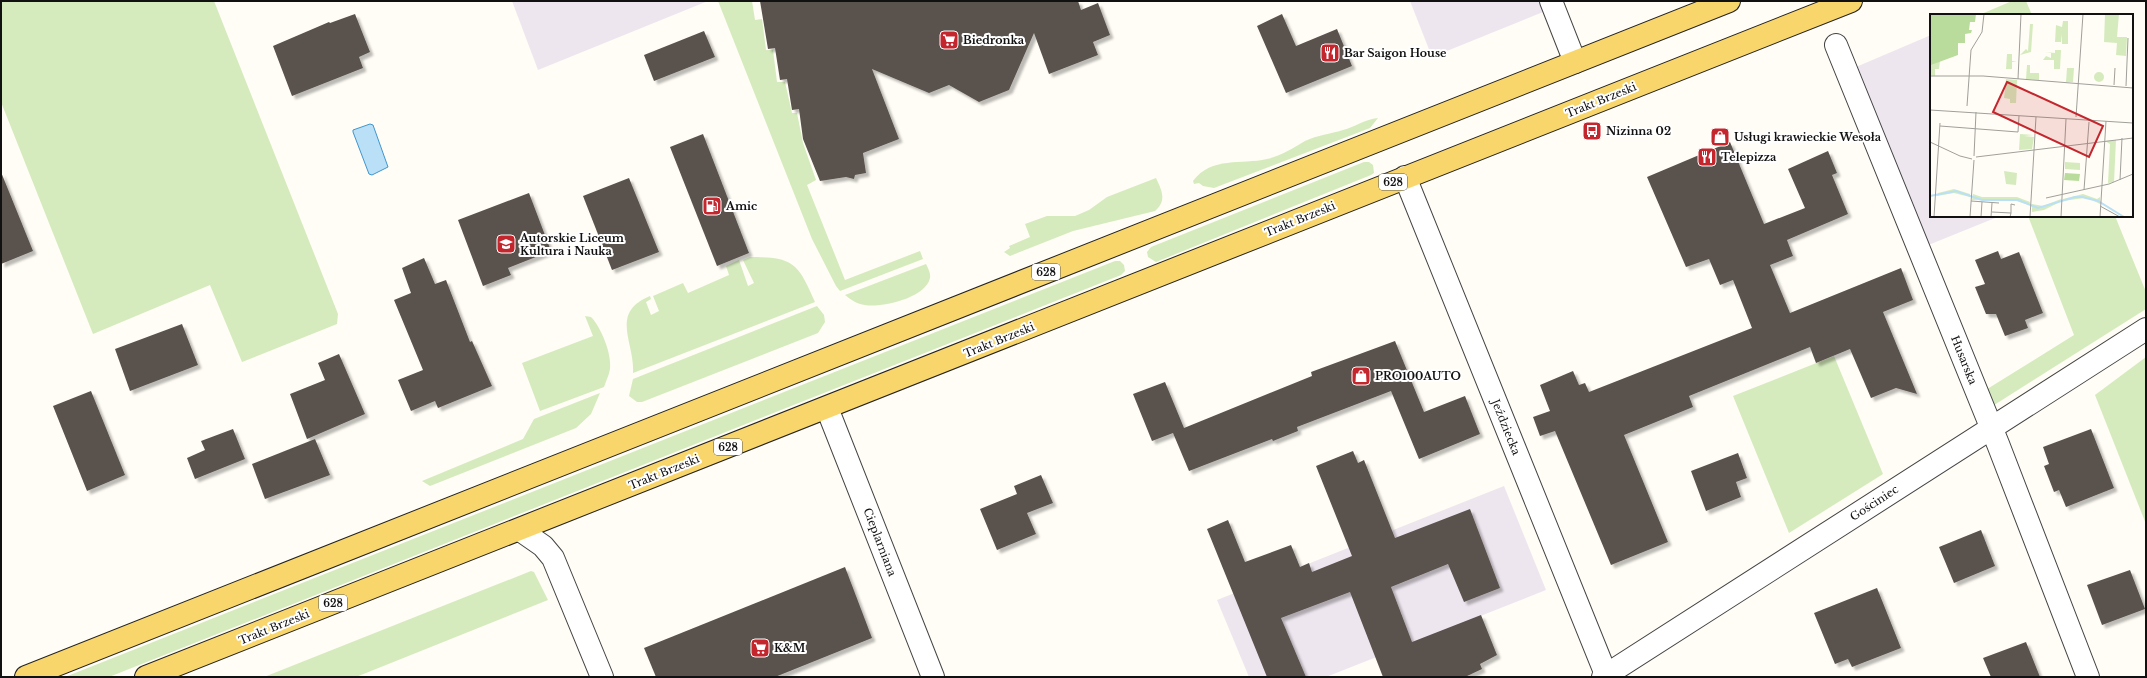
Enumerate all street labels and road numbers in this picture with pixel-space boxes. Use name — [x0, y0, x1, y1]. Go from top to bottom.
street label: Trakt Brzeski — [1564, 79, 1639, 121]
road number: 628 — [1379, 174, 1407, 190]
street label: Trakt Brzeski — [1263, 198, 1338, 240]
road number: 628 — [1032, 264, 1060, 280]
street label: Trakt Brzeski — [962, 319, 1037, 361]
street label: Husarska — [1948, 333, 1980, 387]
street label: Jeździecka — [1488, 395, 1524, 458]
road number: 628 — [714, 439, 742, 455]
street label: Trakt Brzeski — [627, 451, 702, 493]
street label: Gościniec — [1847, 482, 1901, 524]
street label: Cieplarniana — [860, 506, 900, 579]
road number: 628 — [319, 595, 347, 611]
street label: Trakt Brzeski — [237, 606, 312, 648]

